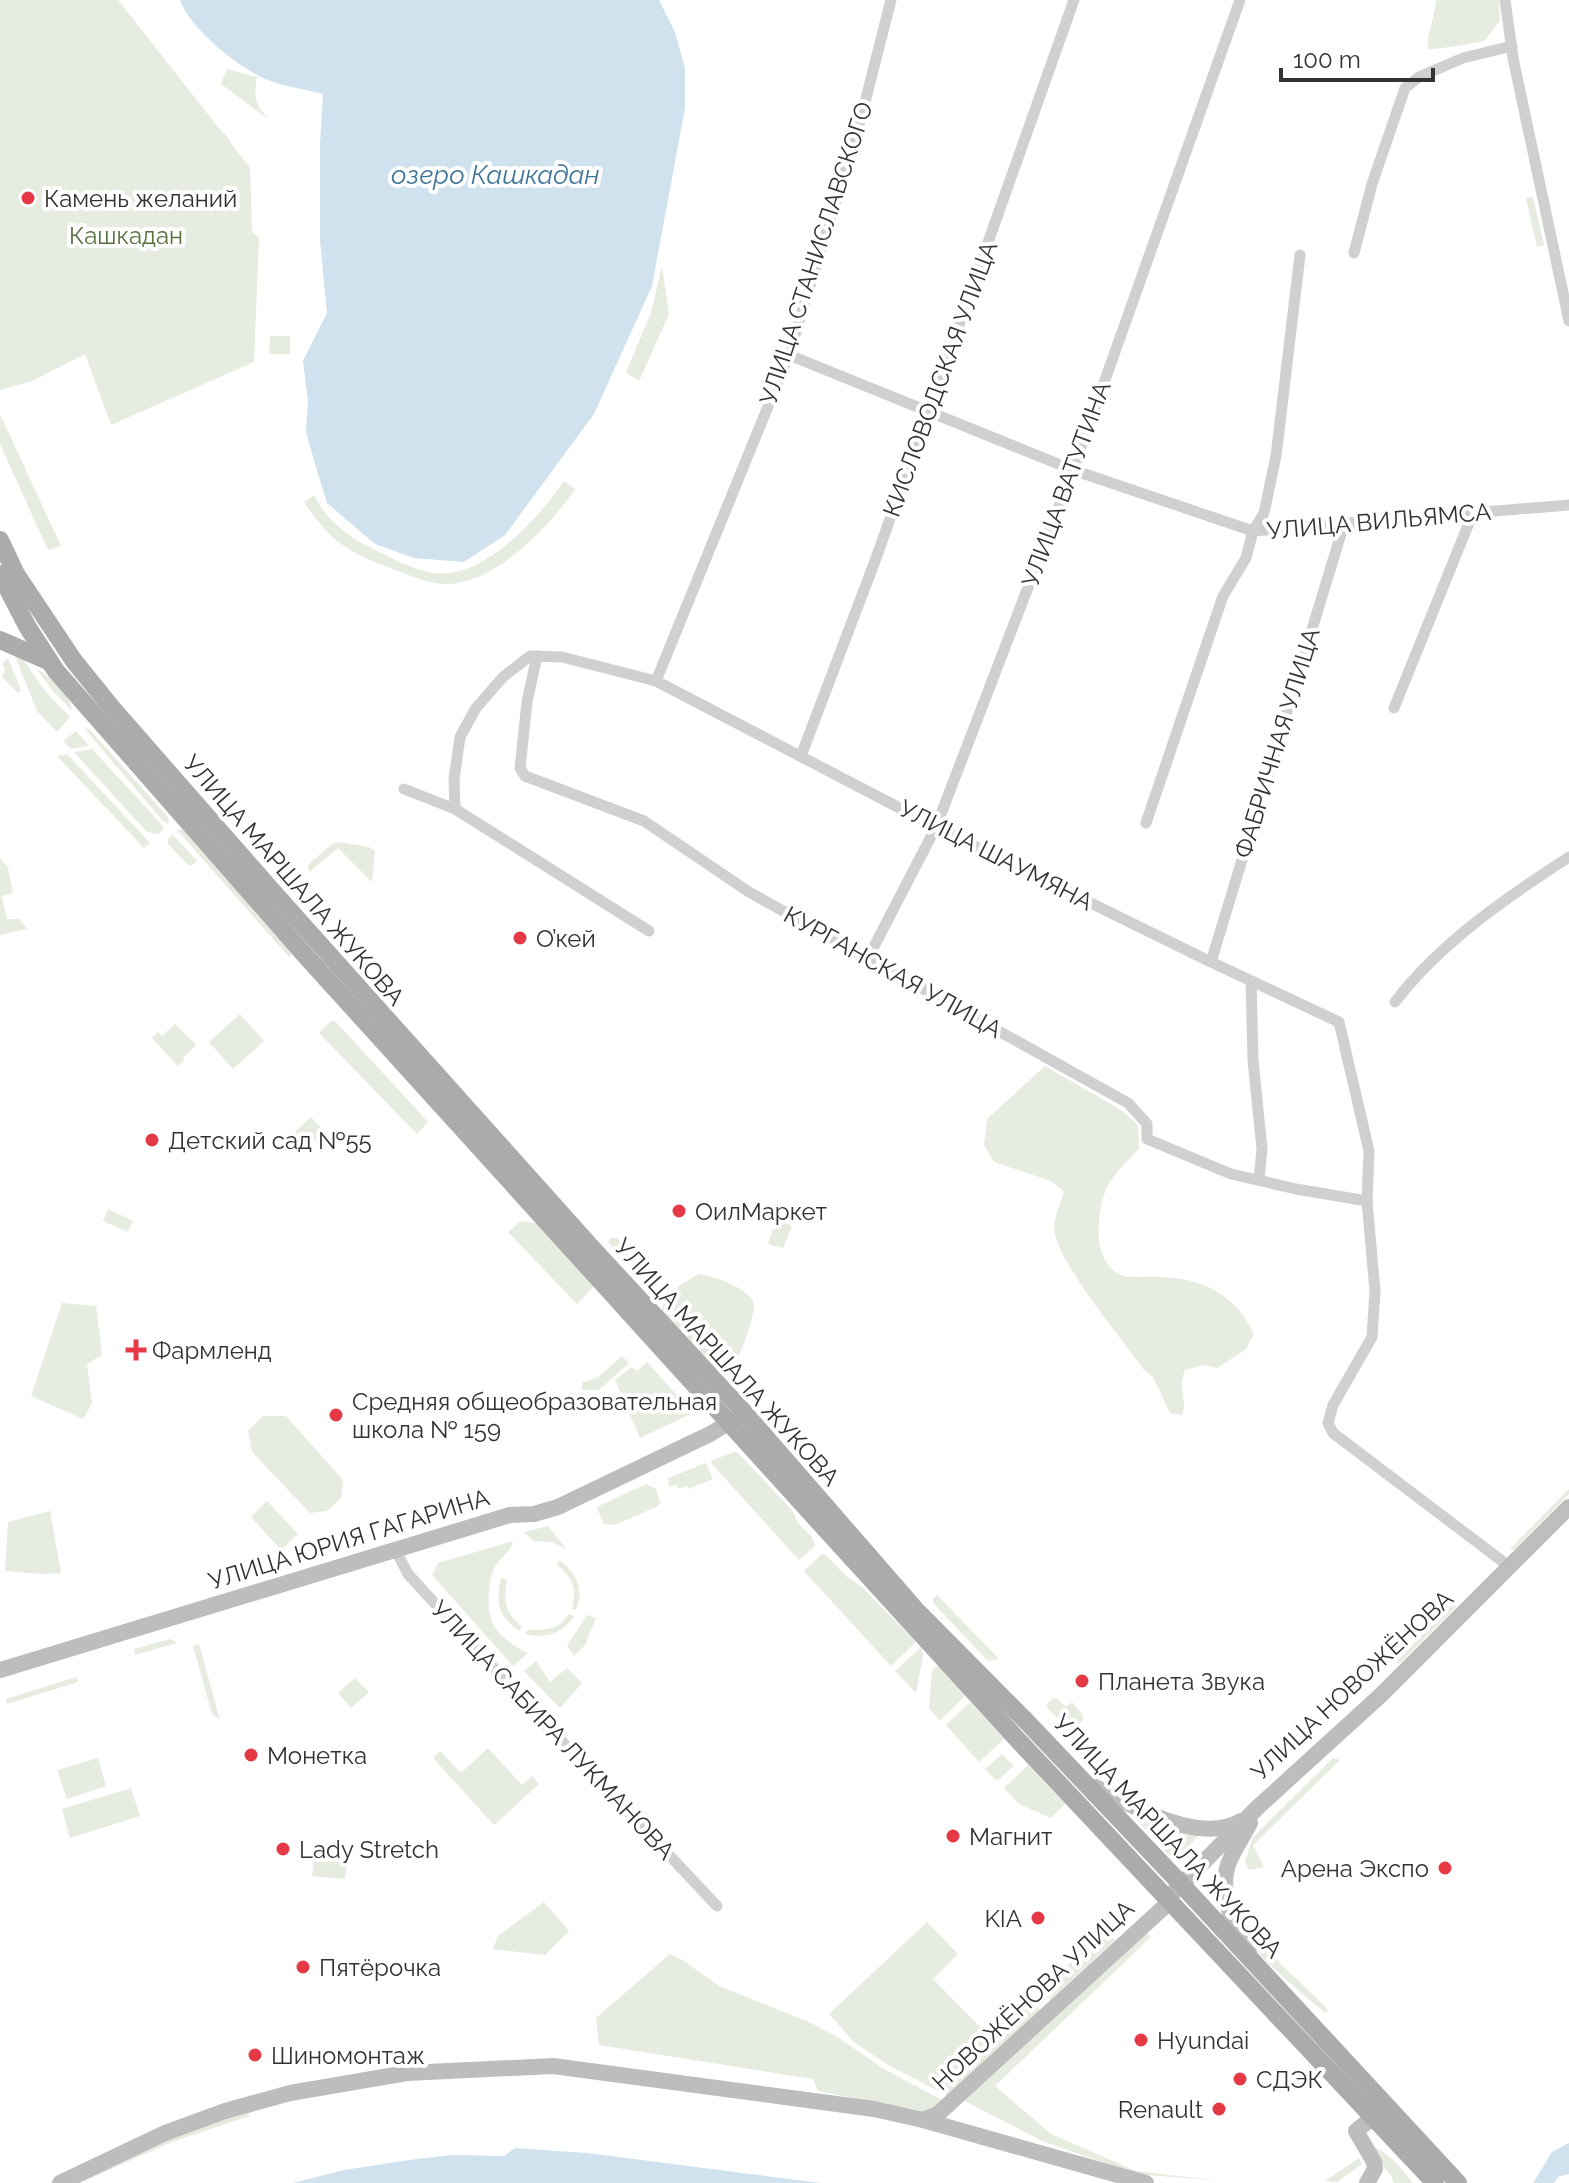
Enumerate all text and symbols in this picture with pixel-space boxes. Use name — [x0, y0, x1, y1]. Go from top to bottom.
scale bar — [1281, 32, 1433, 82]
text: 100 m — [1293, 45, 1361, 74]
street label: УЛИЦА СТАНИСЛАВСКОГО — [753, 98, 879, 408]
water label: озеро Кашкадан — [391, 160, 599, 190]
place label: Камень желаний — [44, 184, 237, 213]
marker: Камень желаний — [19, 189, 37, 207]
park label: Кашкадан — [69, 221, 183, 250]
street label: КИСЛОВОДСКАЯ УЛИЦА — [877, 237, 1003, 521]
street label: УЛИЦА ВАТУТИНА — [1015, 377, 1117, 591]
street label: УЛИЦА ВИЛЬЯМСА — [1266, 497, 1492, 545]
street label: ФАБРИЧНАЯ УЛИЦА — [1228, 625, 1326, 861]
street label: УЛИЦА МАРШАЛА ЖУКОВА — [177, 749, 411, 1011]
street label: УЛИЦА ШАУМЯНА — [894, 794, 1098, 916]
street label: КУРГАНСКАЯ УЛИЦА — [779, 900, 1007, 1044]
place label: О’кей — [536, 924, 596, 953]
marker: О’кей — [511, 929, 529, 947]
place label: Детский сад №55 — [168, 1126, 372, 1155]
marker: Детский сад №55 — [143, 1131, 161, 1149]
place label: ОилМаркет — [695, 1197, 828, 1226]
marker: ОилМаркет — [670, 1202, 688, 1220]
street label: УЛИЦА МАРШАЛА ЖУКОВА — [608, 1232, 846, 1492]
place label: Фармленд — [152, 1336, 272, 1365]
marker: Фармленд — [127, 1341, 145, 1359]
place label: Средняя общеобразовательная школа № 159 — [352, 1387, 717, 1444]
marker: Средняя общеобразовательная школа № 159 — [327, 1406, 345, 1424]
street label: УЛИЦА ЮРИЯ ГАГАРИНА — [205, 1482, 493, 1596]
street label: УЛИЦА НОВОЖЁНОВА — [1245, 1584, 1459, 1786]
street label: УЛИЦА САБИРА ЛУКМАНОВА — [425, 1594, 681, 1866]
place label: Планета Звука — [1098, 1667, 1265, 1696]
marker: Планета Звука — [1073, 1672, 1091, 1690]
street label: УЛИЦА МАРШАЛА ЖУКОВА — [1047, 1708, 1289, 1964]
place label: Монетка — [267, 1741, 367, 1770]
marker: Монетка — [242, 1746, 260, 1764]
place label: Магнит — [969, 1822, 1053, 1851]
marker: Магнит — [944, 1827, 962, 1845]
place label: Lady Stretch — [299, 1835, 439, 1864]
marker: Lady Stretch — [274, 1840, 292, 1858]
place label: Арена Экспо — [1281, 1854, 1429, 1883]
marker: Арена Экспо — [1436, 1859, 1454, 1877]
street label: НОВОЖЁНОВА УЛИЦА — [926, 1894, 1140, 2096]
place label: KIA — [984, 1904, 1022, 1933]
marker: KIA — [1029, 1909, 1047, 1927]
place label: Пятёрочка — [319, 1953, 441, 1982]
marker: Пятёрочка — [294, 1958, 312, 1976]
place label: Hyundai — [1157, 2026, 1249, 2055]
marker: Hyundai — [1132, 2031, 1150, 2049]
place label: Шиномонтаж — [271, 2041, 425, 2070]
marker: Шиномонтаж — [246, 2046, 264, 2064]
place label: СДЭК — [1256, 2065, 1323, 2094]
marker: СДЭК — [1231, 2070, 1249, 2088]
place label: Renault — [1118, 2095, 1203, 2124]
marker: Renault — [1210, 2100, 1228, 2118]

